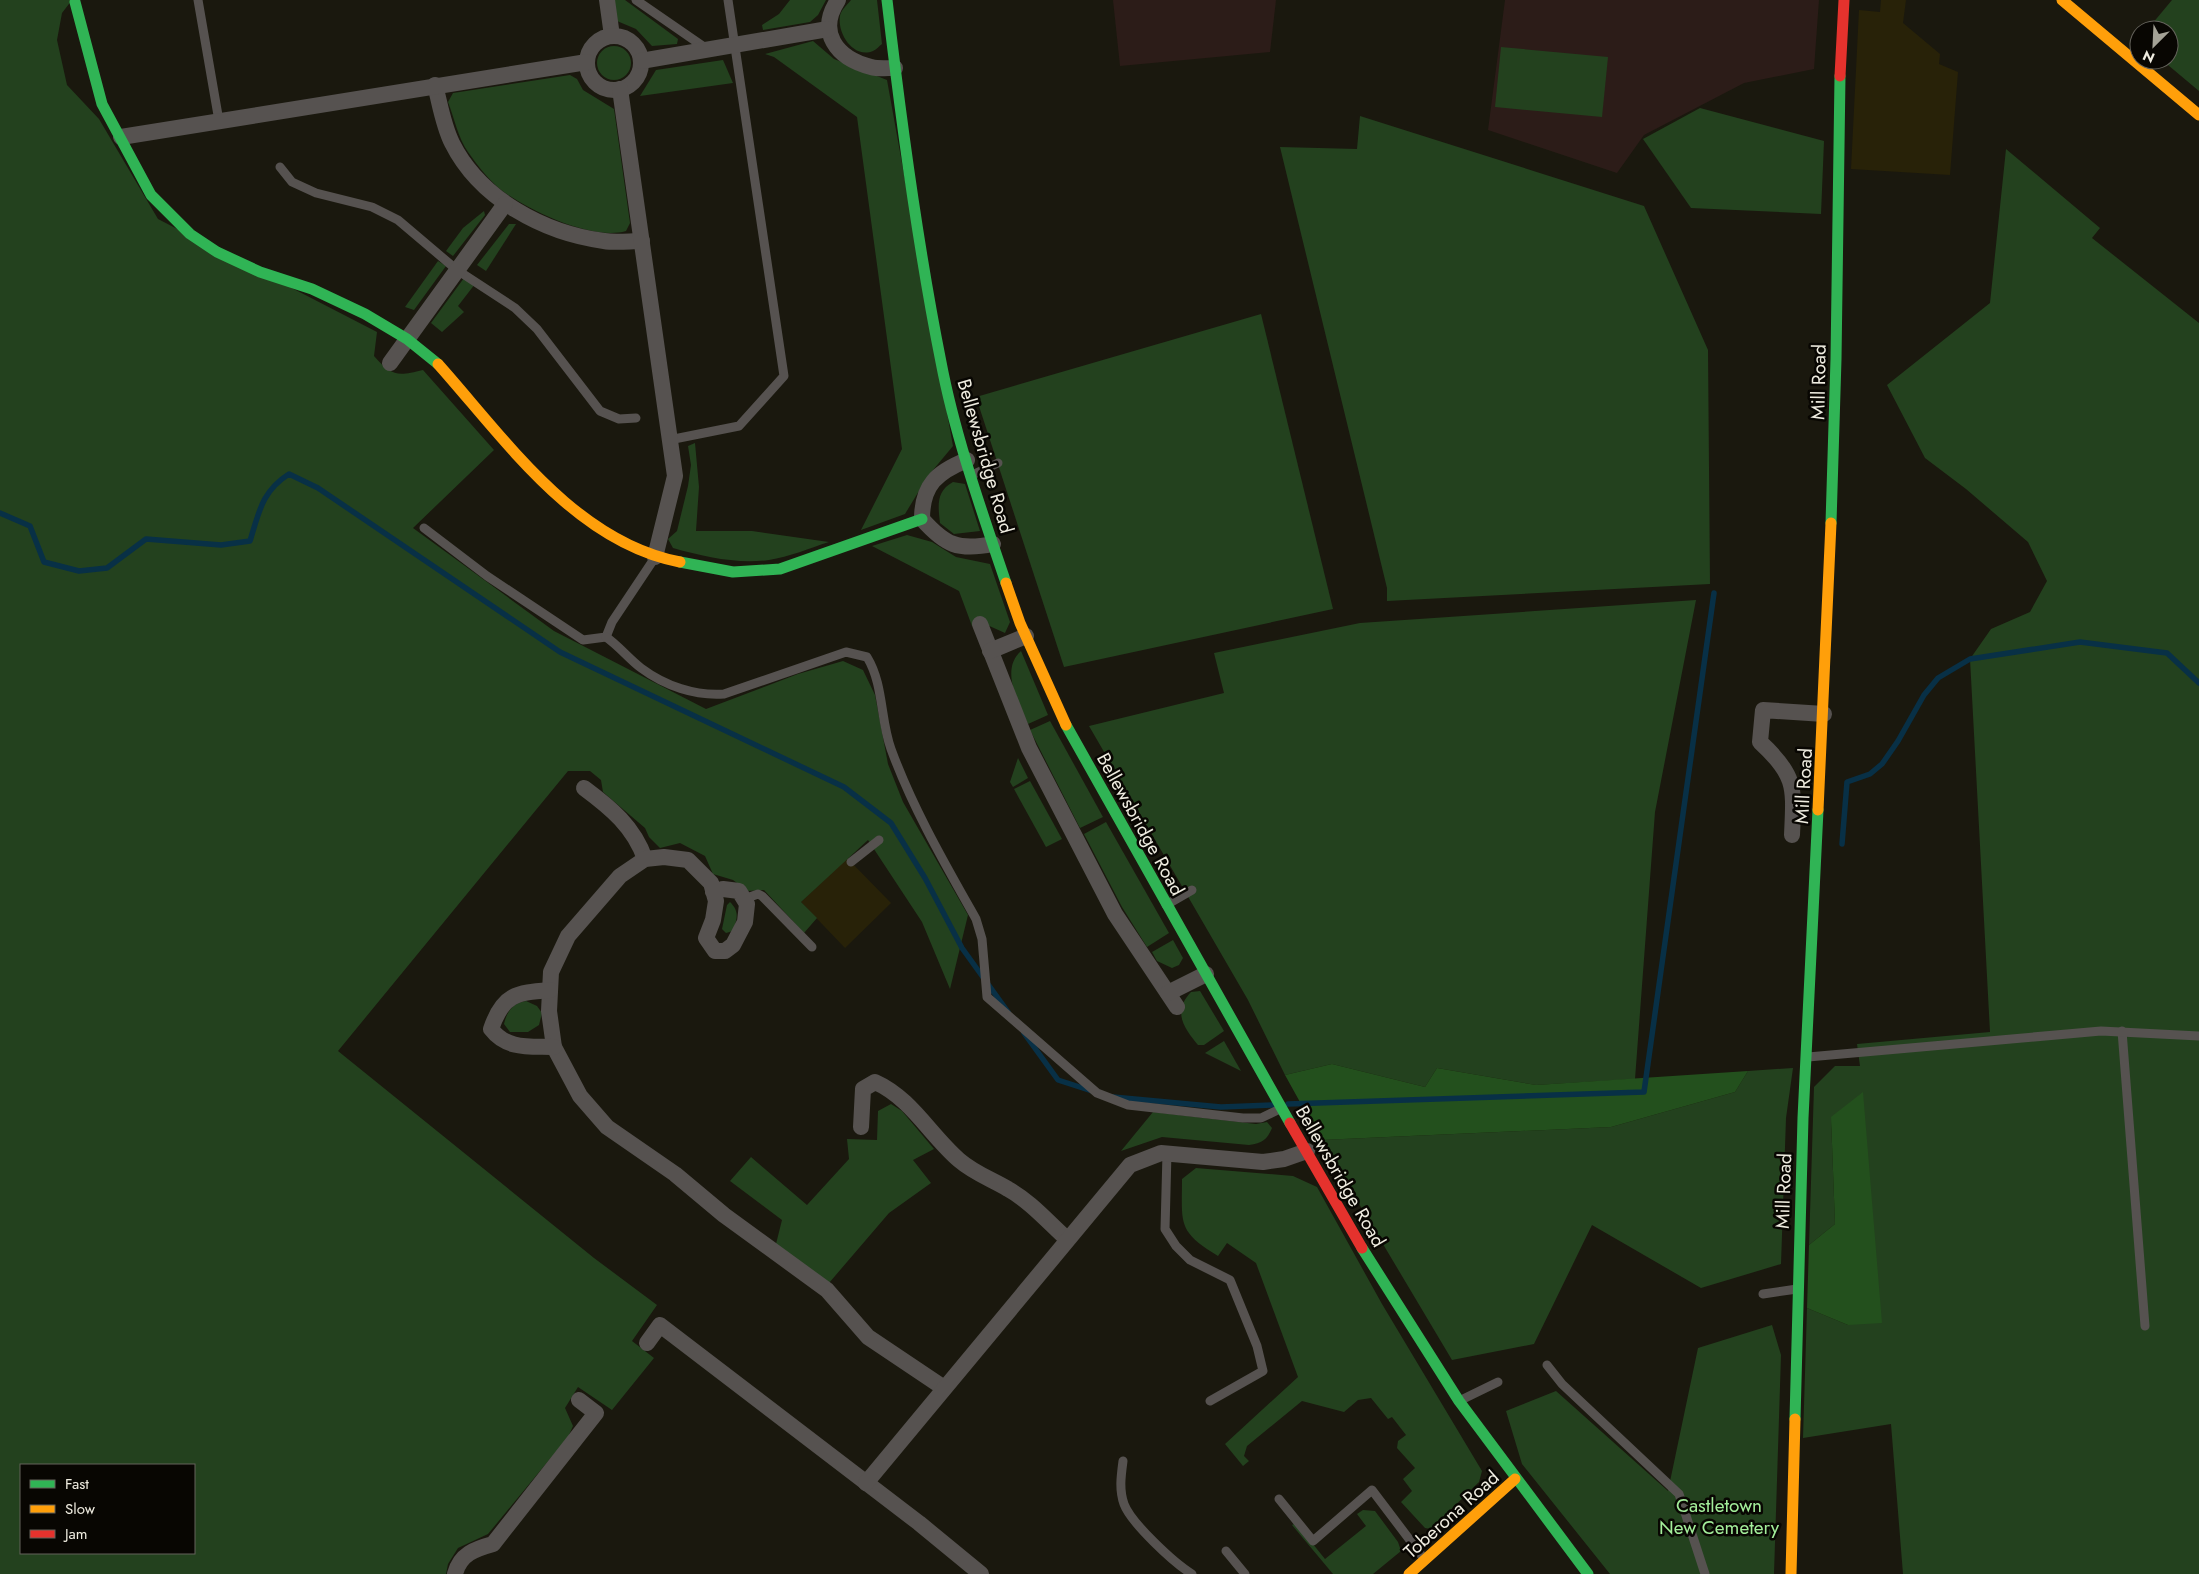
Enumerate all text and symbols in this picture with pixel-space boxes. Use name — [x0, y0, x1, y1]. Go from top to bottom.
north arrow — [2129, 20, 2179, 70]
text: N — [2140, 45, 2158, 68]
street label: Mill Road — [1804, 344, 1833, 420]
street label: Bellewsbridge Road — [951, 376, 1020, 537]
street label: Mill Road — [1788, 747, 1819, 825]
street label: Bellewsbridge Road — [1090, 748, 1191, 901]
street label: Bellewsbridge Road — [1289, 1100, 1392, 1252]
street label: Mill Road — [1769, 1153, 1798, 1229]
legend — [20, 1464, 195, 1554]
street label: Toberona Road — [1398, 1464, 1505, 1565]
text: Fast — [65, 1473, 89, 1495]
park label: Castletown New Cemetery — [1659, 1492, 1780, 1541]
text: Slow — [65, 1498, 96, 1520]
text: Jam — [63, 1523, 88, 1545]

